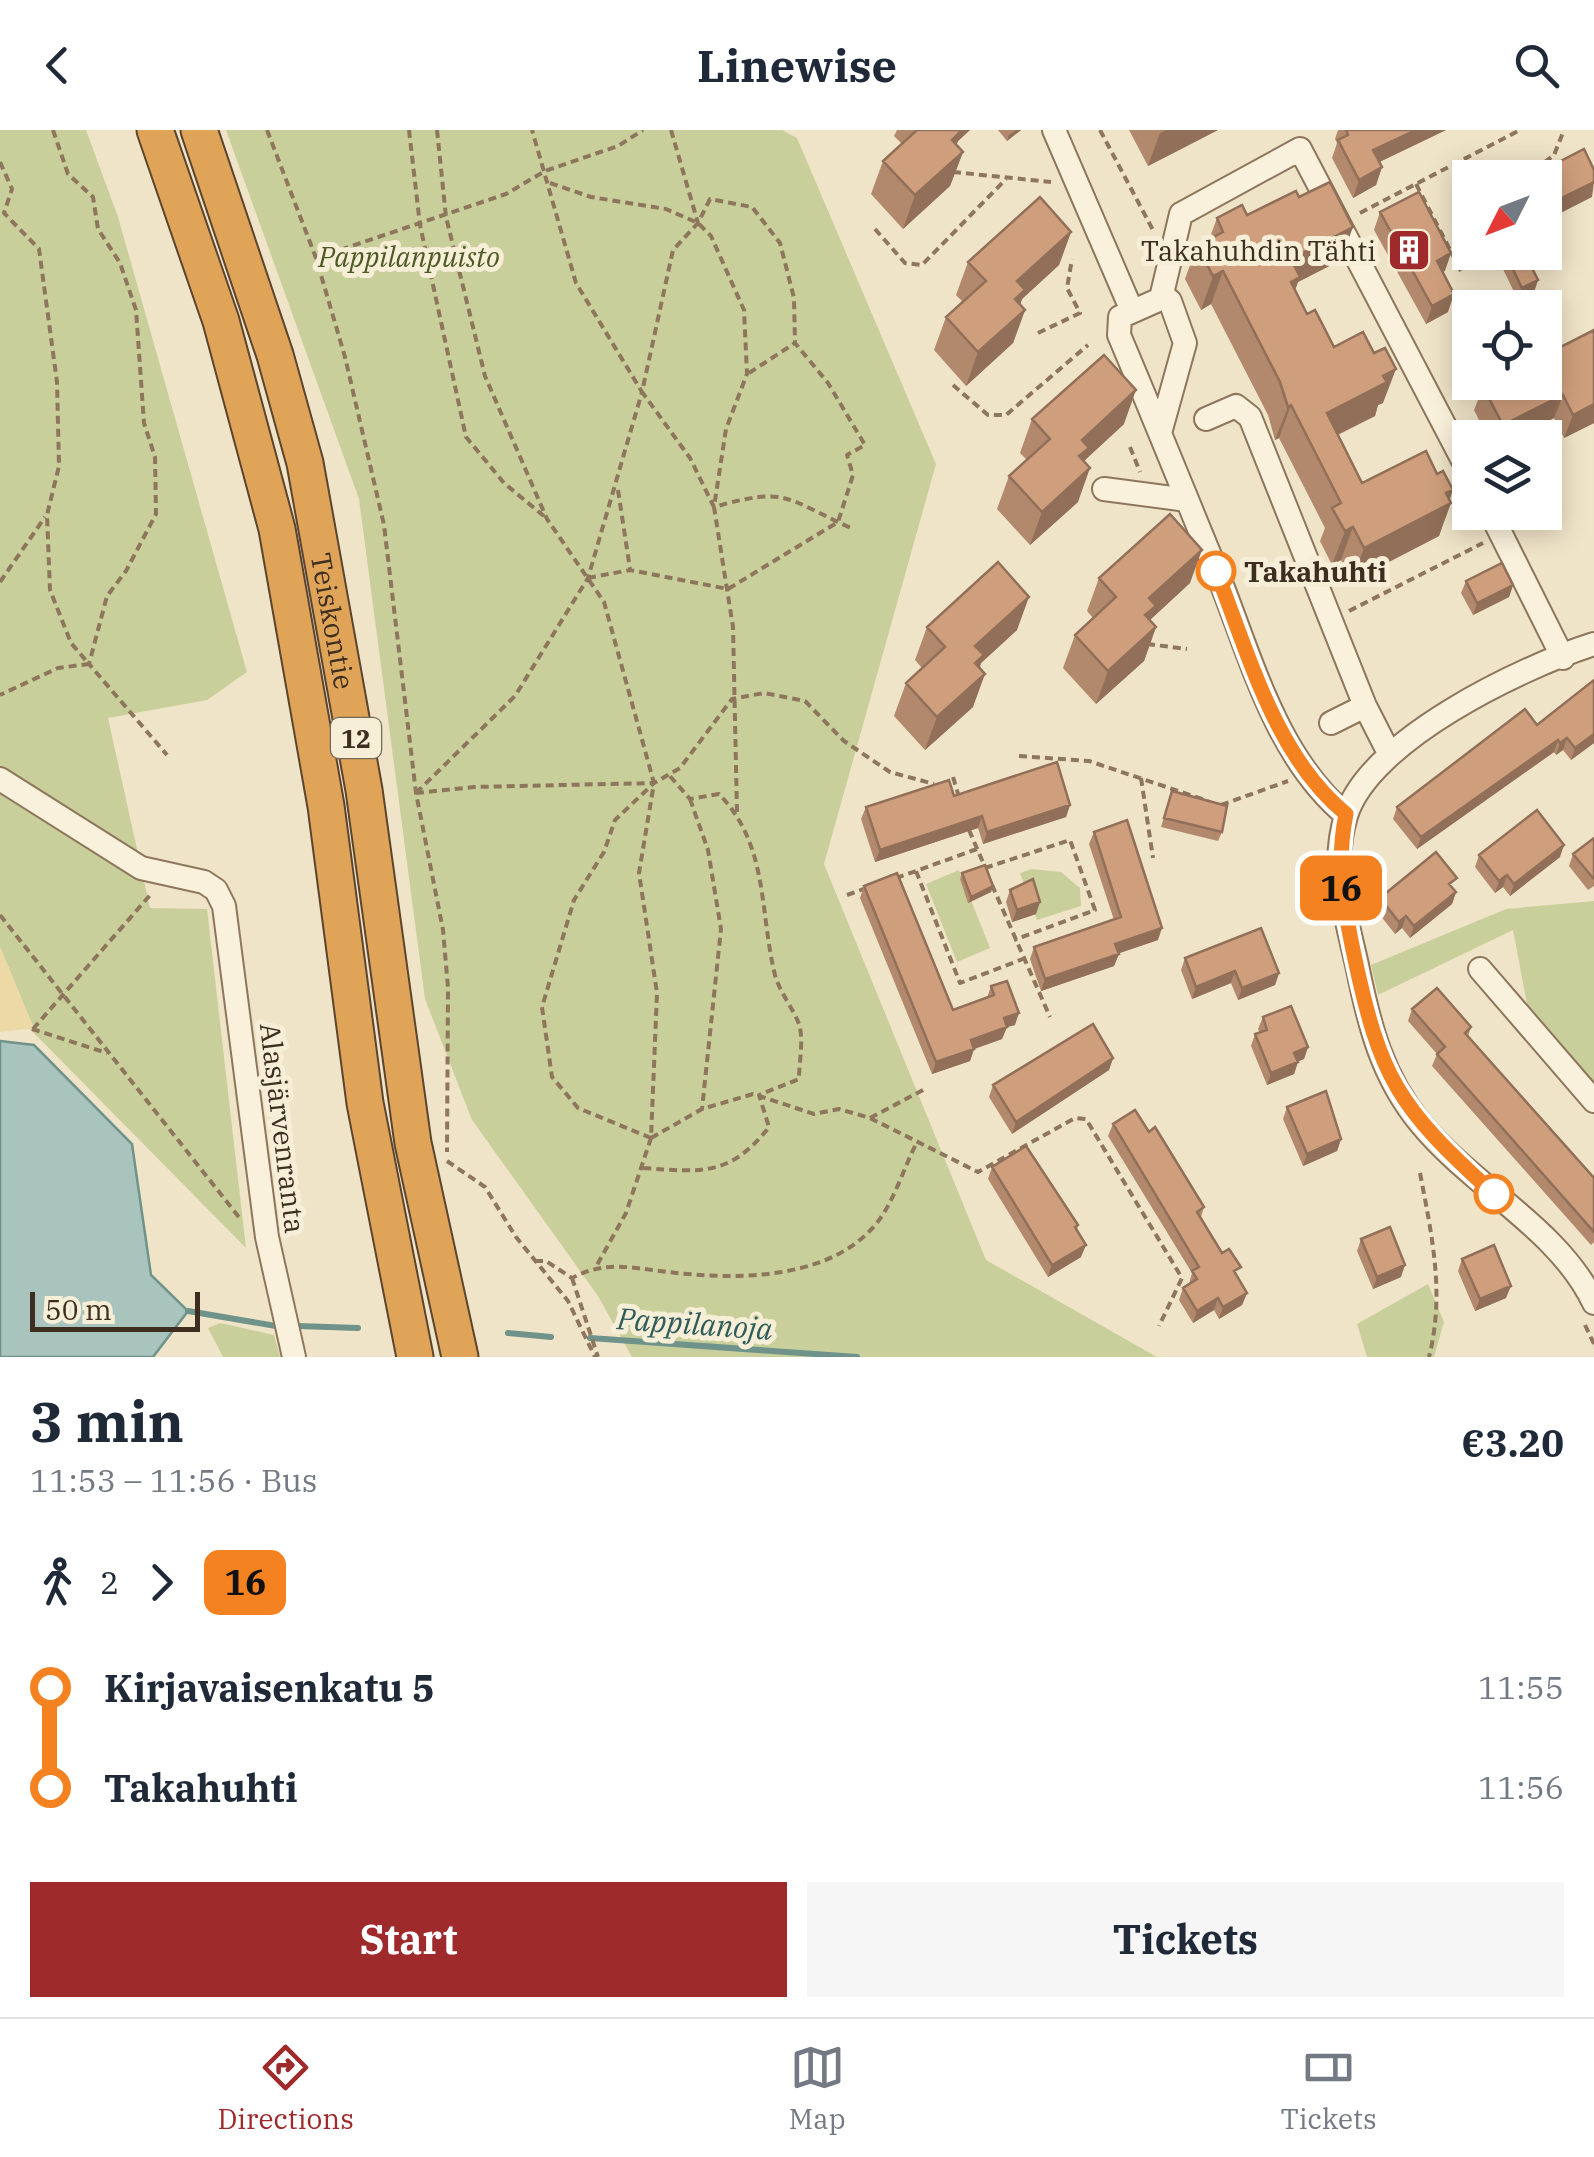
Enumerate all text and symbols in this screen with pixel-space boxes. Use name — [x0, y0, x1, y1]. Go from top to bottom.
text: Linewise — [697, 36, 897, 94]
icon: back — [30, 38, 85, 93]
icon: search — [1509, 38, 1564, 93]
north arrow — [1452, 160, 1562, 270]
map controls — [1452, 160, 1562, 530]
building icon: Takahuhdin Tähti — [1386, 227, 1432, 273]
place label: Takahuhdin Tähti — [1141, 232, 1376, 269]
park label: Pappilanpuisto — [317, 238, 500, 275]
button: locate — [1452, 290, 1562, 400]
button: layers — [1452, 420, 1562, 530]
street label: Teiskontie — [303, 550, 364, 692]
marker: Takahuhti — [1197, 552, 1235, 590]
place label: Takahuhti — [1244, 553, 1387, 590]
road number: 12 — [331, 718, 381, 758]
line badge: 16 — [1296, 856, 1386, 920]
text: 16 — [1320, 865, 1362, 911]
street label: Alasjärvenranta — [252, 1021, 314, 1235]
unlabelled marker — [1475, 1175, 1513, 1213]
scale bar — [30, 1287, 200, 1332]
text: 50 m — [45, 1291, 112, 1328]
water label: Pappilanoja — [615, 1298, 775, 1348]
text: 3 min — [30, 1386, 184, 1457]
text: €3.20 — [1461, 1418, 1564, 1467]
text: 11:53 – 11:56 · Bus — [30, 1459, 317, 1501]
icon: walk — [30, 1555, 85, 1610]
icon: forward — [134, 1555, 189, 1610]
text: 16 — [224, 1559, 266, 1605]
text: 2 — [100, 1561, 119, 1603]
text: Kirjavaisenkatu 5 — [104, 1663, 435, 1712]
text: 11:55 — [1478, 1666, 1564, 1708]
text: Takahuhti — [104, 1763, 298, 1812]
text: 11:56 — [1478, 1766, 1564, 1808]
button: Start — [30, 1882, 787, 1997]
button: Tickets — [807, 1882, 1564, 1997]
tab: Directions — [217, 2040, 354, 2137]
tab: Map — [789, 2040, 846, 2137]
tab: Tickets — [1281, 2040, 1377, 2137]

